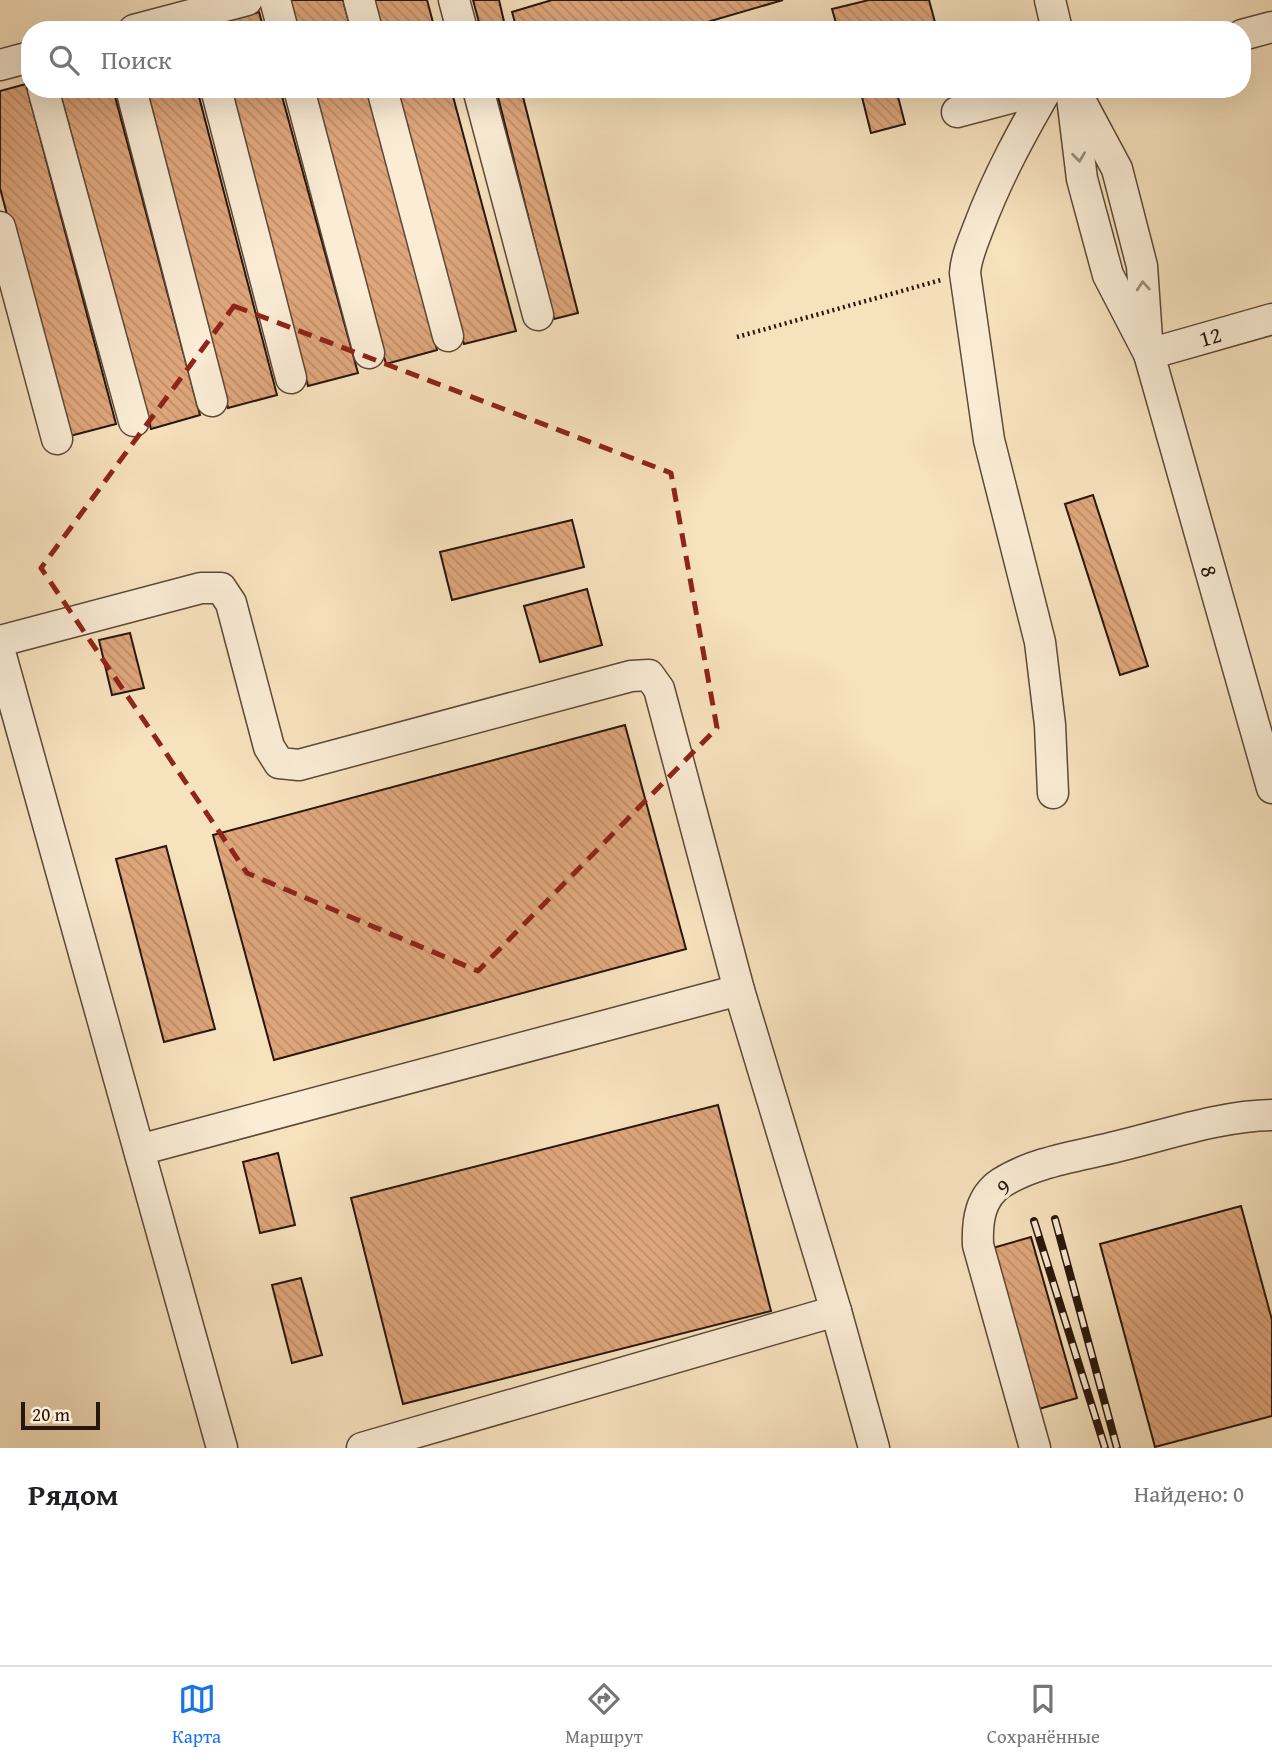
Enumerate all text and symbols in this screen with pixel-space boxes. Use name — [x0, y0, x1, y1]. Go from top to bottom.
search box — [21, 21, 1251, 98]
text: Поиск — [101, 40, 172, 79]
icon: search — [45, 41, 83, 79]
one-way arrow — [1072, 151, 1087, 163]
one-way arrow — [1136, 280, 1151, 291]
street label: 12 — [1195, 317, 1225, 355]
street label: 8 — [1193, 561, 1227, 581]
street label: 9 — [989, 1169, 1017, 1203]
scale bar — [21, 1399, 100, 1431]
text: 20 m — [32, 1400, 70, 1428]
text: Рядом — [28, 1472, 119, 1516]
text: Найдено: 0 — [1134, 1477, 1244, 1510]
tab: Карта — [172, 1680, 221, 1750]
tab: Маршрут — [565, 1680, 643, 1750]
tab: Сохранённые — [987, 1680, 1100, 1750]

